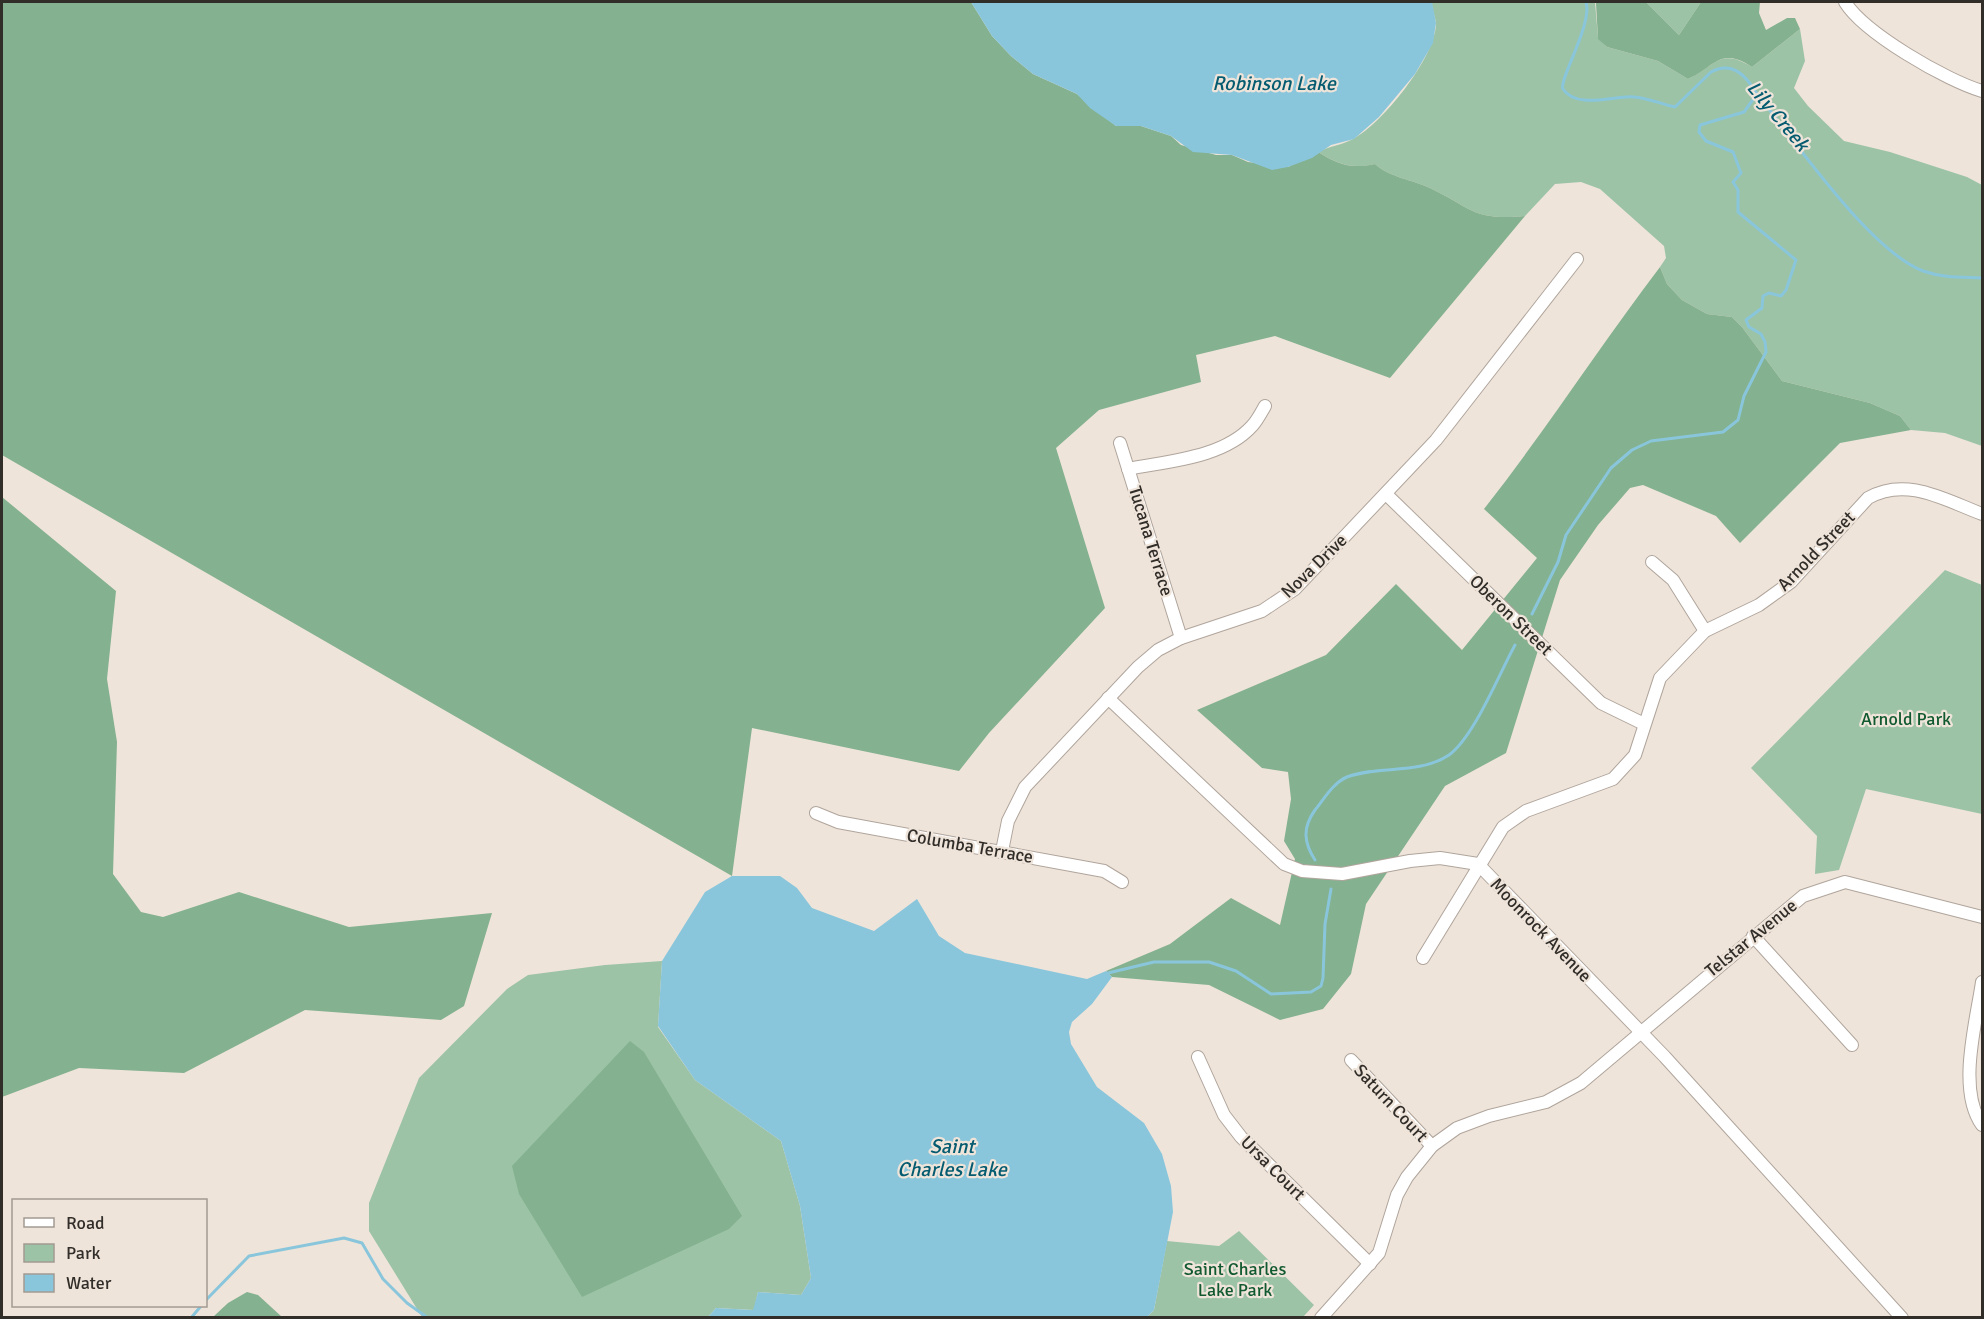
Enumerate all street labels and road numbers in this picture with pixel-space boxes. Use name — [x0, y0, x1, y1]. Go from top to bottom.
street label: Tucana Terrace — [1124, 483, 1178, 599]
street label: Arnold Street — [1773, 507, 1859, 595]
street label: Nova Drive — [1277, 529, 1351, 603]
street label: Oberon Street — [1465, 570, 1557, 660]
street label: Columba Terrace — [905, 824, 1035, 868]
street label: Moonrock Avenue — [1486, 873, 1596, 987]
street label: Telstar Avenue — [1701, 894, 1801, 982]
street label: Saturn Court — [1349, 1059, 1433, 1147]
street label: Ursa Court — [1236, 1131, 1310, 1205]

